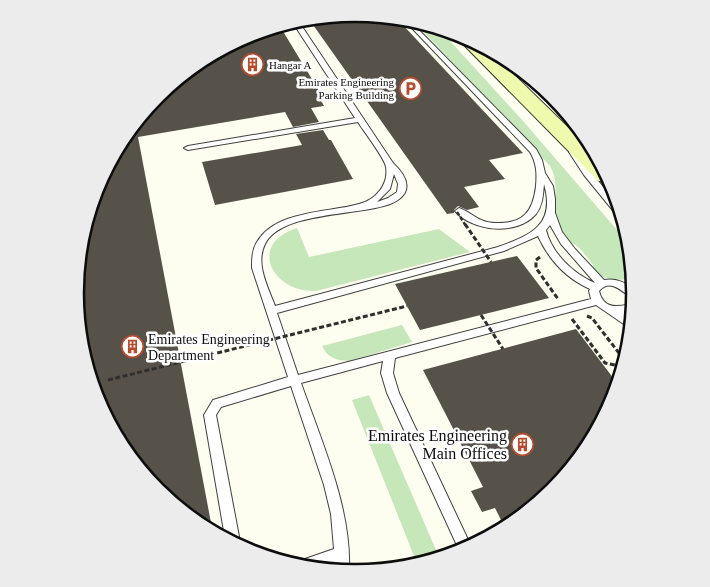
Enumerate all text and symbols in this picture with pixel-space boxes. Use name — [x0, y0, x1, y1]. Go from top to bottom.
building icon: Hangar A — [241, 53, 265, 77]
place label: Hangar A — [269, 59, 312, 71]
place label: Emirates Engineering Parking Building — [298, 76, 394, 101]
parking icon: Emirates Engineering Parking Building — [398, 76, 422, 100]
place label: Emirates Engineering Department — [148, 332, 270, 363]
building icon: Emirates Engineering Department — [120, 335, 144, 359]
place label: Emirates Engineering Main Offices — [368, 427, 507, 462]
building icon: Emirates Engineering Main Offices — [511, 432, 535, 456]

